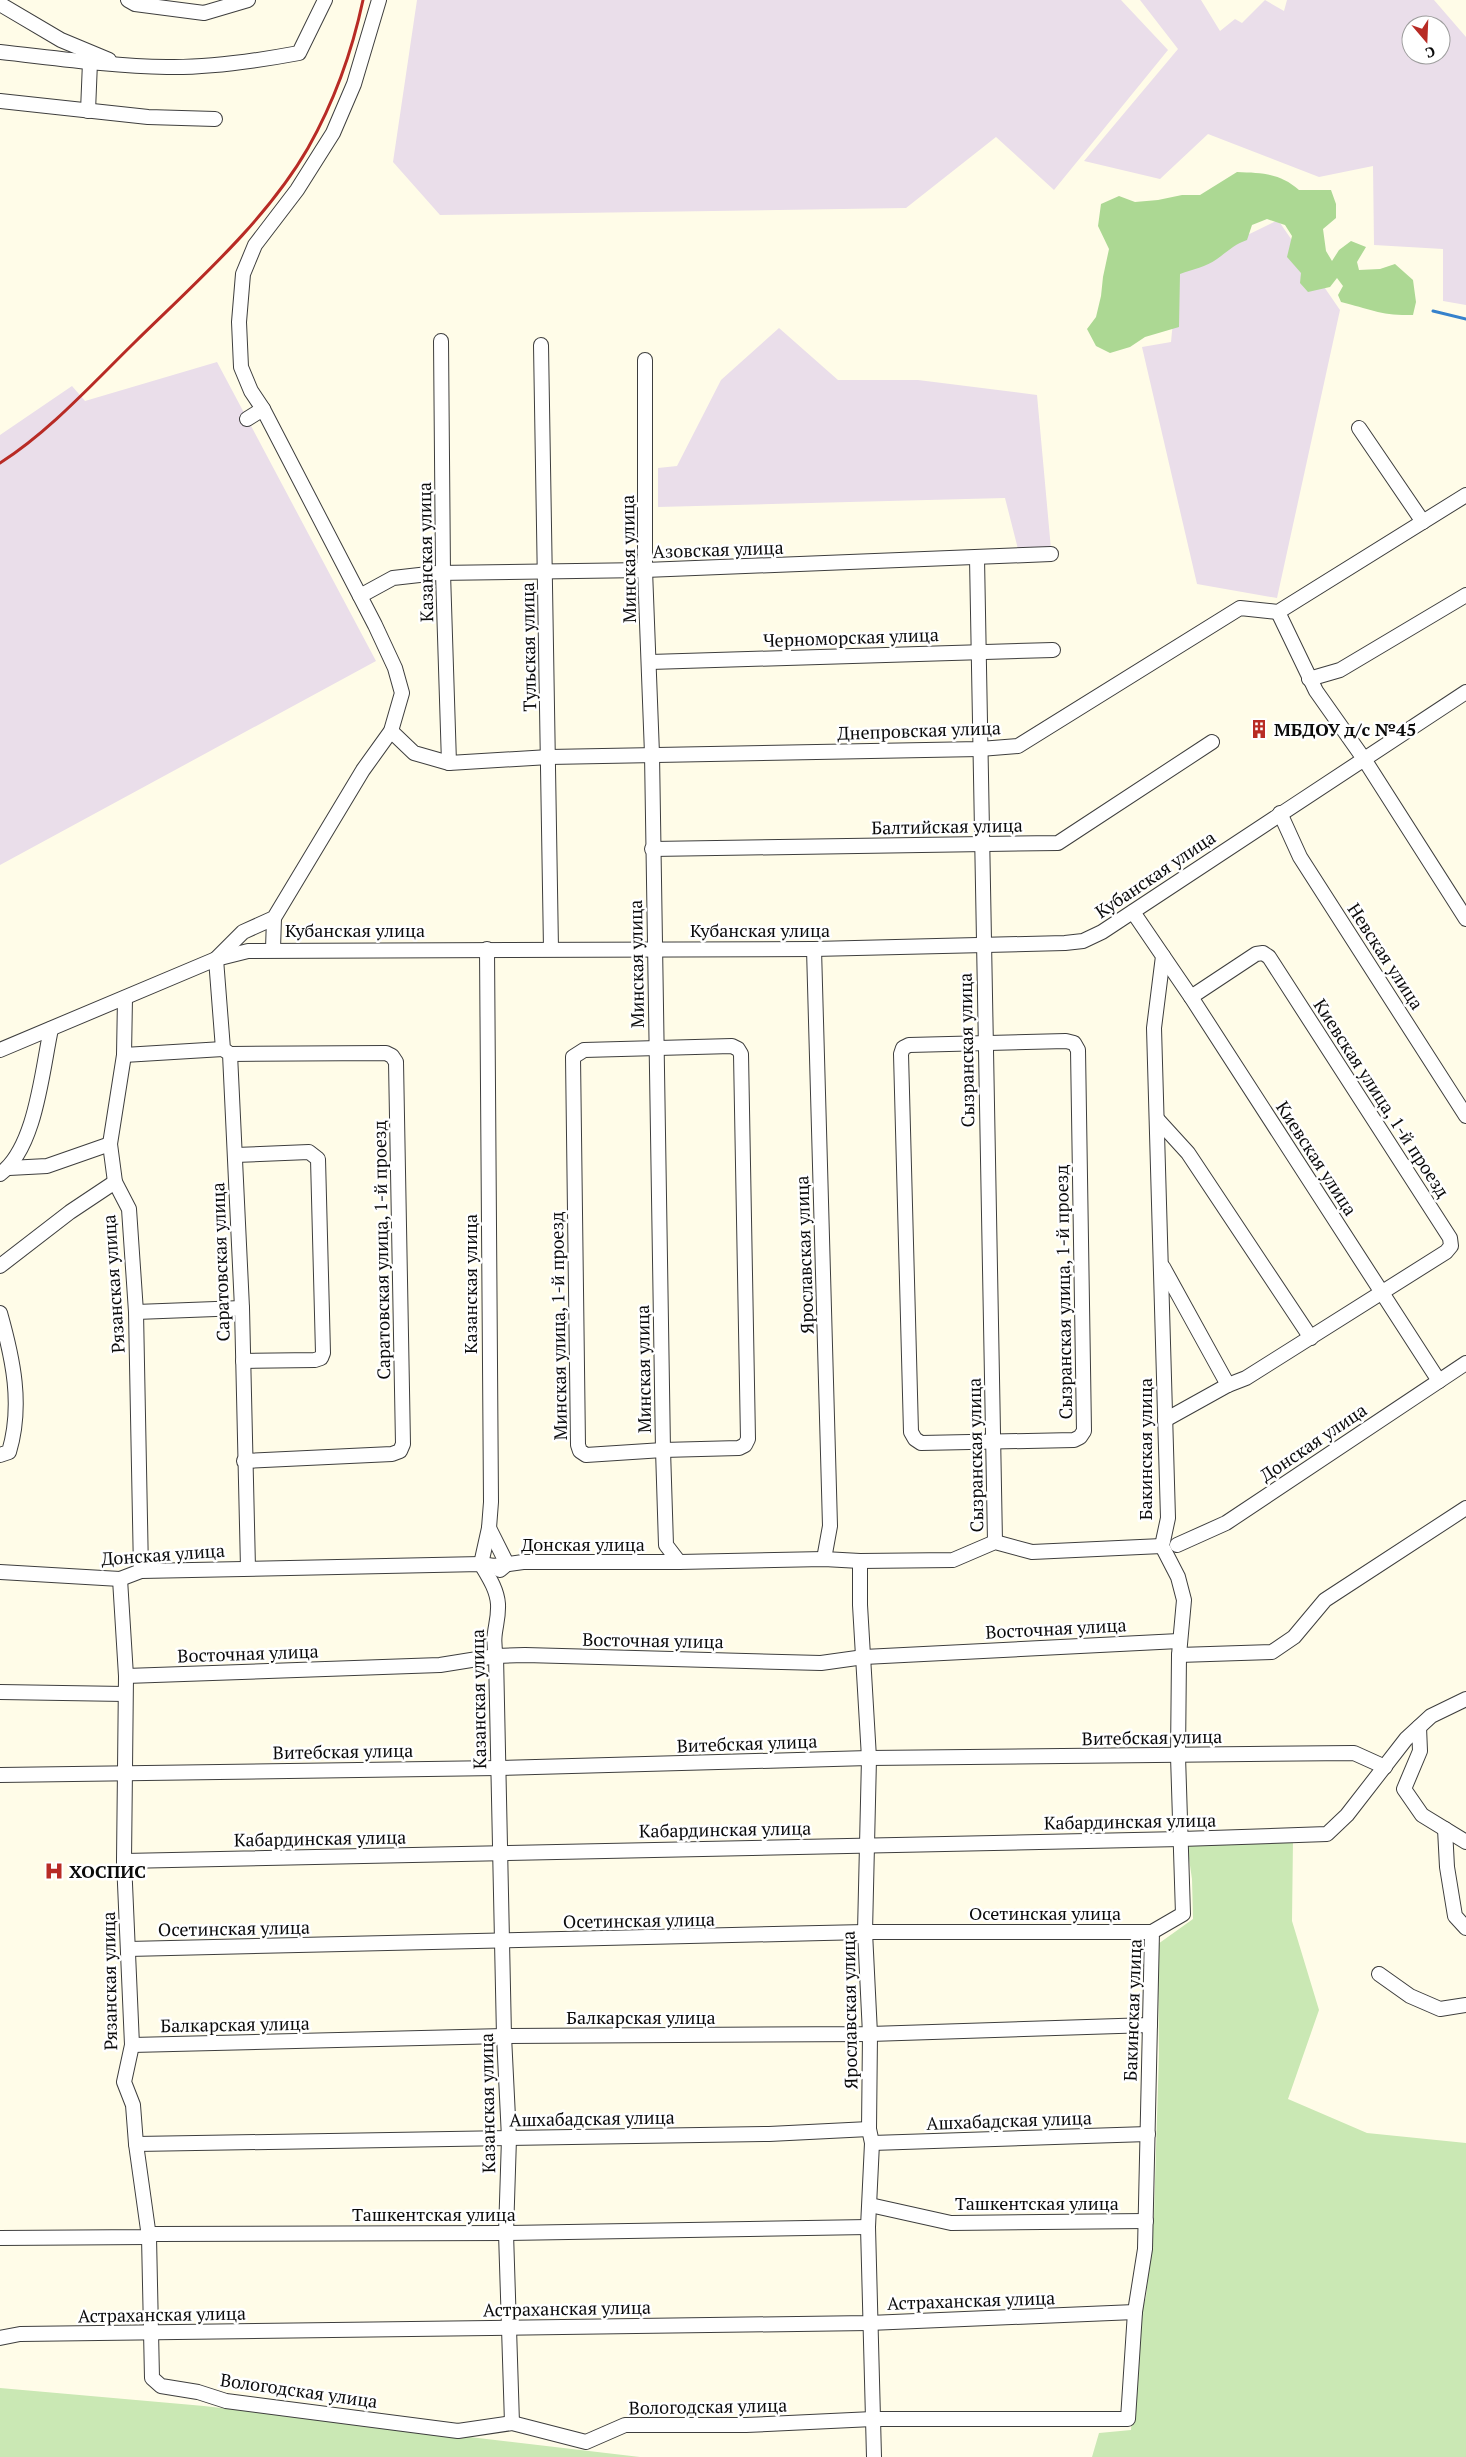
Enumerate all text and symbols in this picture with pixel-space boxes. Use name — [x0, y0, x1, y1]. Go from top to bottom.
north arrow — [1401, 15, 1451, 65]
text: С — [1423, 42, 1438, 63]
street label: Казанская улица — [412, 482, 438, 622]
street label: Минская улица — [615, 495, 641, 623]
street label: Азовская улица — [652, 535, 784, 563]
street label: Тульская улица — [515, 582, 541, 712]
street label: Черноморская улица — [763, 622, 939, 652]
street label: Днепровская улица — [837, 715, 1001, 745]
place label: МБДОУ д/с №45 — [1274, 717, 1416, 741]
building icon: МБДОУ д/с №45 — [1248, 718, 1270, 740]
street label: Балтийская улица — [871, 813, 1023, 839]
street label: Кубанская улица — [1090, 825, 1220, 923]
street label: Невская улица — [1343, 898, 1429, 1014]
street label: Минская улица — [623, 900, 649, 1028]
street label: Кубанская улица — [285, 918, 425, 942]
street label: Кубанская улица — [690, 918, 830, 942]
street label: Сызранская улица — [953, 973, 979, 1127]
street label: Киевская улица, 1-й проезд — [1309, 994, 1455, 1202]
street label: Киевская улица — [1272, 1097, 1362, 1219]
street label: Саратовская улица, 1-й проезд — [367, 1120, 395, 1380]
street label: Сызранская улица, 1-й проезд — [1049, 1164, 1077, 1420]
street label: Ярославская улица — [789, 1175, 819, 1335]
street label: Саратовская улица — [205, 1182, 235, 1342]
street label: Минская улица, 1-й проезд — [544, 1211, 572, 1441]
street label: Рязанская улица — [96, 1214, 130, 1354]
street label: Казанская улица — [458, 1214, 482, 1354]
street label: Минская улица — [630, 1305, 656, 1433]
street label: Сызранская улица — [962, 1378, 988, 1532]
street label: Бакинская улица — [1133, 1378, 1157, 1520]
street label: Донская улица — [1255, 1397, 1371, 1487]
street label: Донская улица — [521, 1532, 645, 1556]
street label: Донская улица — [100, 1538, 226, 1570]
street label: Восточная улица — [985, 1612, 1127, 1644]
street label: Восточная улица — [582, 1627, 724, 1653]
street label: Казанская улица — [465, 1629, 491, 1769]
street label: Восточная улица — [177, 1639, 319, 1667]
street label: Витебская улица — [1082, 1724, 1222, 1750]
street label: Витебская улица — [676, 1729, 818, 1757]
street label: Витебская улица — [273, 1738, 413, 1764]
street label: Кабардинская улица — [1044, 1807, 1216, 1835]
street label: Кабардинская улица — [639, 1815, 811, 1843]
street label: Кабардинская улица — [234, 1824, 406, 1852]
place label: ХОСПИС — [69, 1859, 146, 1883]
hospital icon: ХОСПИС — [43, 1860, 65, 1882]
street label: Осетинская улица — [969, 1901, 1121, 1925]
street label: Осетинская улица — [563, 1907, 715, 1933]
street label: Рязанская улица — [96, 1911, 122, 2051]
street label: Осетинская улица — [158, 1915, 310, 1941]
street label: Ярославская улица — [836, 1930, 862, 2090]
street label: Бакинская улица — [1118, 1938, 1146, 2082]
street label: Балкарская улица — [566, 2005, 716, 2029]
street label: Балкарская улица — [160, 2011, 310, 2037]
street label: Казанская улица — [474, 2033, 500, 2173]
street label: Ашхабадская улица — [509, 2105, 675, 2131]
street label: Ашхабадская улица — [926, 2105, 1092, 2135]
street label: Ташкентская улица — [955, 2191, 1119, 2215]
street label: Ташкентская улица — [352, 2202, 516, 2226]
street label: Астраханская улица — [887, 2285, 1055, 2315]
street label: Астраханская улица — [483, 2295, 651, 2321]
street label: Астраханская улица — [78, 2301, 246, 2327]
street label: Вологодская улица — [219, 2367, 379, 2413]
street label: Вологодская улица — [628, 2393, 788, 2419]

